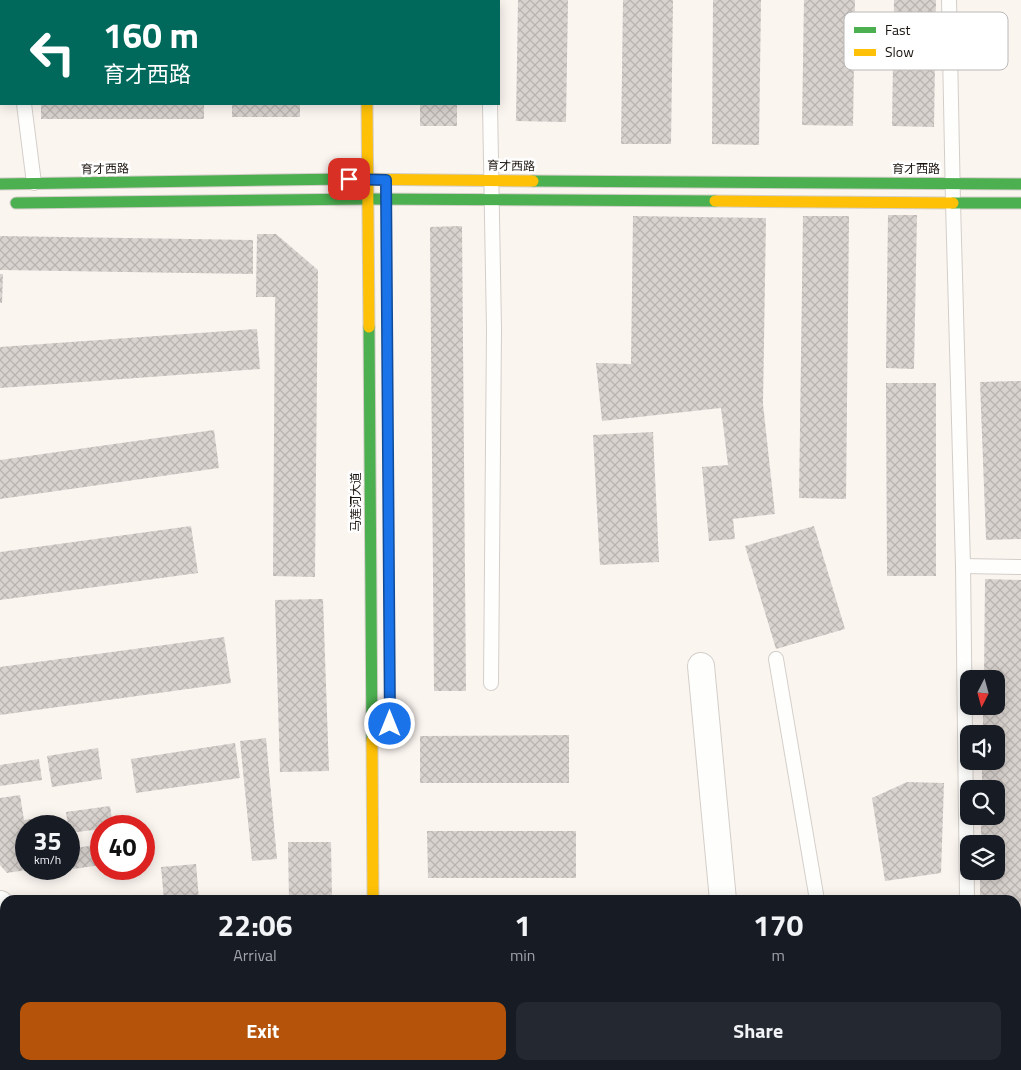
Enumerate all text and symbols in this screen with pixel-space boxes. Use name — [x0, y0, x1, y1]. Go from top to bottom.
text: 160 m — [103, 8, 199, 62]
legend — [844, 12, 1008, 70]
text: Fast — [885, 19, 910, 40]
icon: left — [20, 20, 85, 85]
text: Slow — [885, 41, 914, 62]
text: 育才西路 — [103, 57, 191, 91]
street label: 育才西路 — [487, 156, 535, 175]
pin — [328, 158, 370, 200]
street label: 育才西路 — [81, 159, 129, 178]
street label: 育才西路 — [892, 159, 940, 178]
icon: arrive — [335, 165, 363, 193]
street label: 马莲河大道 — [346, 472, 365, 532]
north arrow — [960, 670, 1005, 715]
map controls — [960, 670, 1005, 880]
position arrow — [363, 697, 415, 749]
button: sound — [960, 725, 1005, 770]
button: search — [960, 780, 1005, 825]
speed limit sign: 40 — [90, 815, 155, 880]
text: 35 — [33, 822, 62, 860]
button: layers — [960, 835, 1005, 880]
text: km/h — [34, 850, 61, 869]
text: 22:06 — [218, 902, 292, 948]
text: 1 — [514, 902, 531, 948]
text: 170 — [753, 902, 803, 948]
text: Arrival — [233, 943, 277, 967]
text: min — [510, 943, 535, 967]
text: m — [772, 943, 785, 967]
button: Exit — [20, 1002, 506, 1060]
button: Share — [516, 1002, 1001, 1060]

